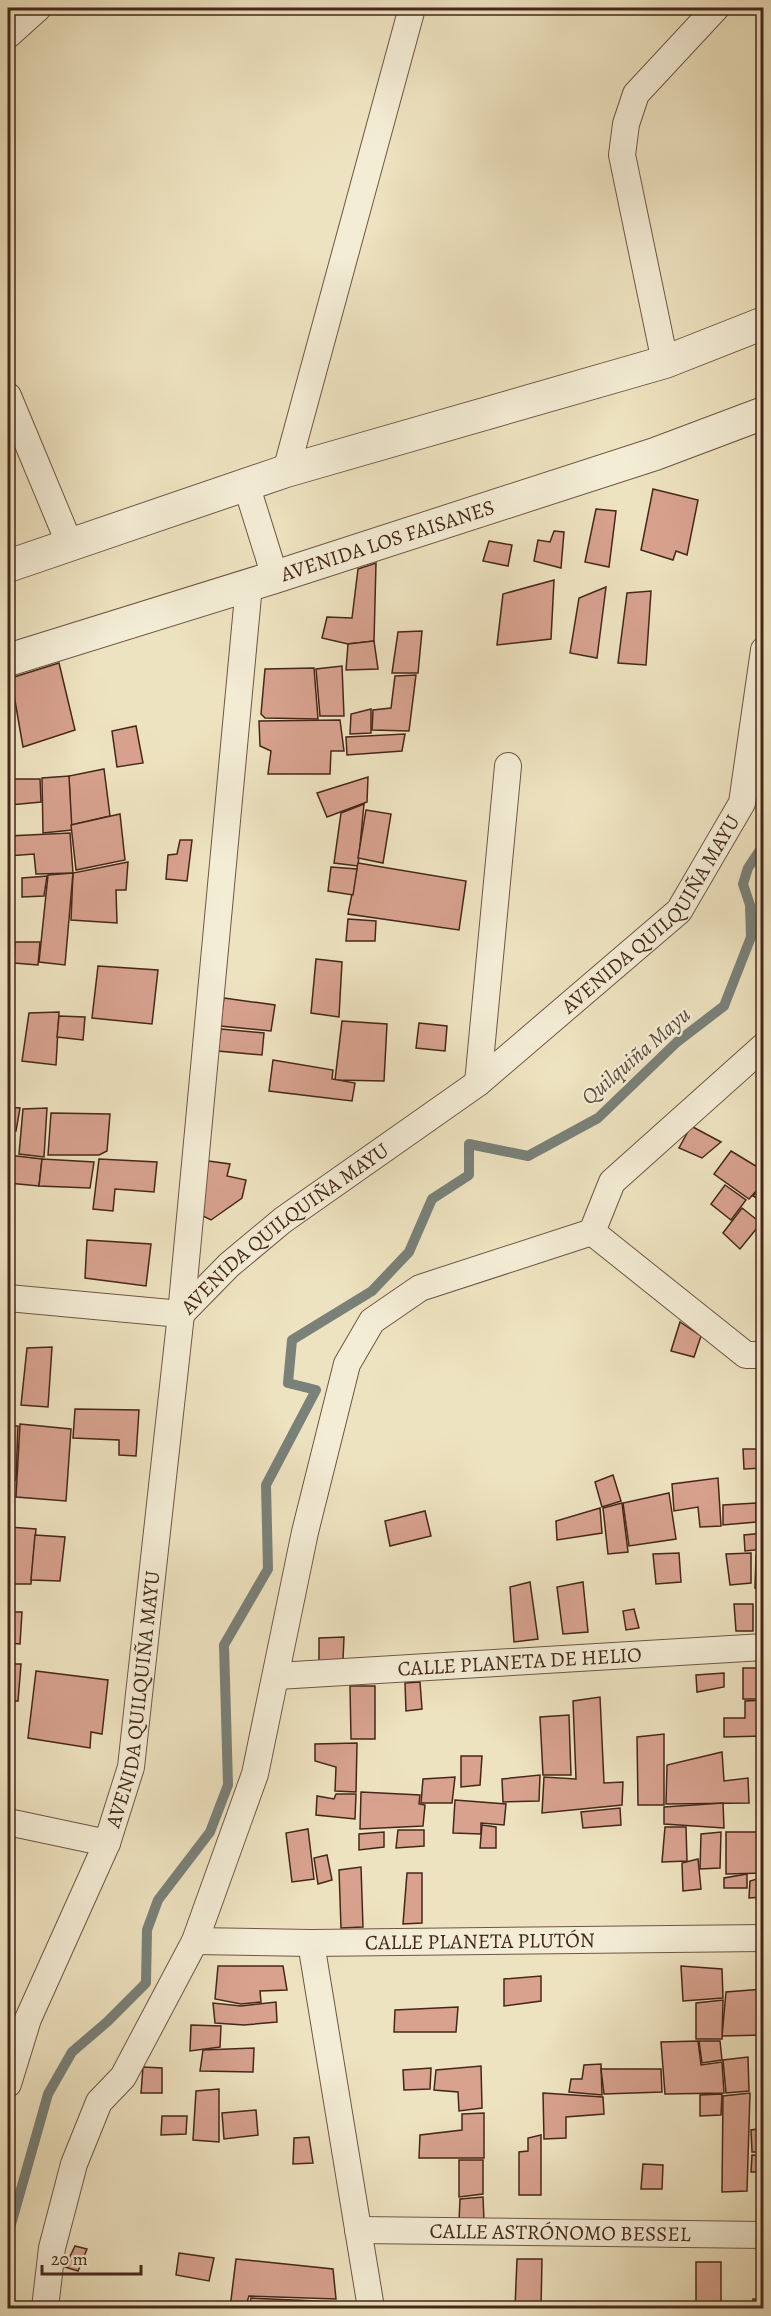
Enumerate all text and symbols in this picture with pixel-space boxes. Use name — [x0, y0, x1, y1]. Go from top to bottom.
street label: AVENIDA LOS FAISANES — [276, 493, 498, 589]
street label: AVENIDA QUILQUIÑA MAYU — [555, 809, 746, 1020]
water label: Quilquiña Mayu — [575, 1000, 697, 1112]
street label: AVENIDA QUILQUIÑA MAYU — [174, 1136, 394, 1321]
street label: AVENIDA QUILQUIÑA MAYU — [98, 1569, 167, 1832]
street label: CALLE PLANETA DE HELIO — [397, 1640, 642, 1683]
street label: CALLE PLANETA PLUTÓN — [365, 1926, 595, 1956]
street label: CALLE ASTRÓNOMO BESSEL — [429, 2217, 691, 2248]
scale bar — [42, 2238, 141, 2276]
text: 20 m — [51, 2247, 88, 2271]

